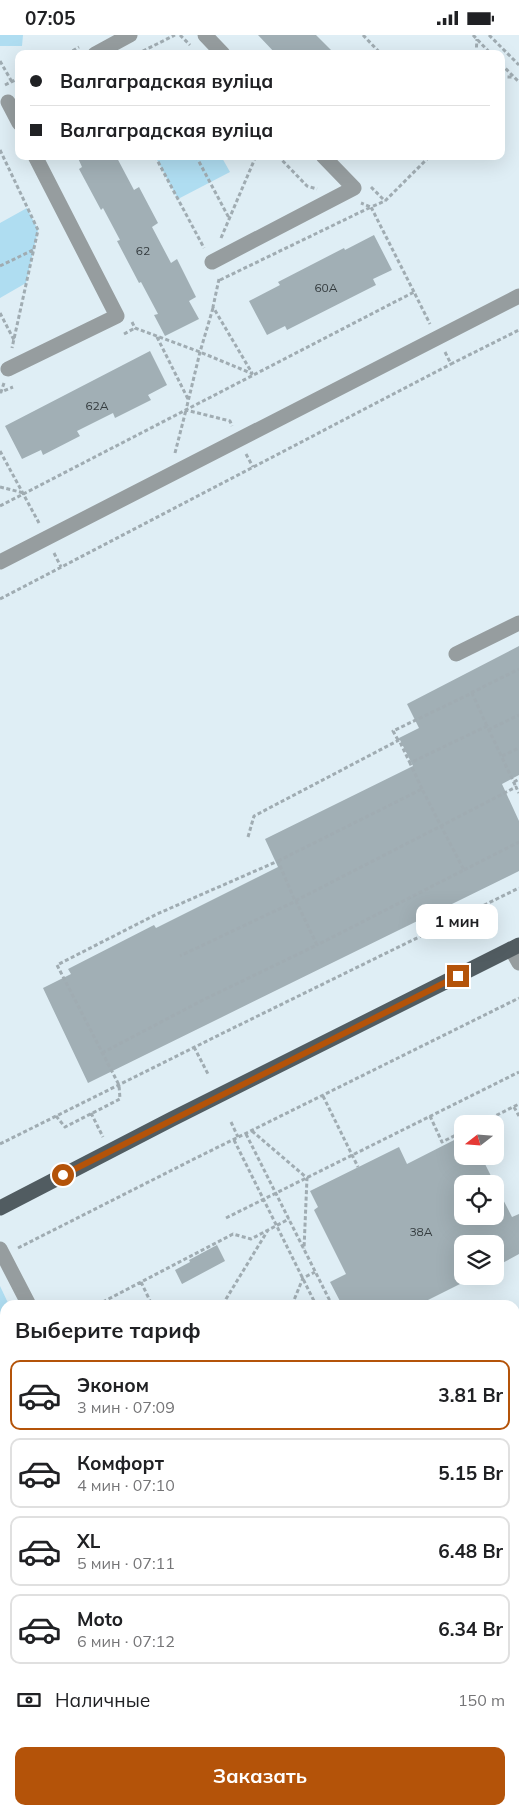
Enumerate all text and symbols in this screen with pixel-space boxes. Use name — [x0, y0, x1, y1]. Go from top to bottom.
text: 07:05 — [25, 6, 75, 30]
text: Валгаградская вуліца — [60, 69, 273, 93]
text: Валгаградская вуліца — [60, 118, 273, 142]
house number: 62 — [136, 243, 150, 258]
house number: 60А — [314, 280, 338, 295]
house number: 62А — [85, 398, 109, 413]
callout: 1 мин — [417, 903, 499, 939]
text: 1 мин — [435, 911, 479, 931]
route end — [447, 965, 469, 987]
north arrow — [454, 1115, 504, 1165]
map controls — [454, 1115, 504, 1285]
route start — [52, 1164, 74, 1186]
button: locate — [454, 1175, 504, 1225]
house number: 38А — [409, 1224, 433, 1239]
button: layers — [454, 1235, 504, 1285]
text: Выберите тариф — [15, 1316, 201, 1344]
icon: car — [17, 1373, 62, 1418]
text: Эконом — [77, 1373, 149, 1397]
text: 3.81 Br — [438, 1383, 503, 1407]
text: 3 мин · 07:09 — [77, 1397, 175, 1417]
icon: car — [17, 1451, 62, 1496]
text: Комфорт — [77, 1451, 164, 1475]
text: 5.15 Br — [438, 1461, 503, 1485]
text: 4 мин · 07:10 — [77, 1475, 175, 1495]
icon: car — [17, 1529, 62, 1574]
text: XL — [77, 1529, 100, 1553]
text: 6.48 Br — [438, 1539, 503, 1563]
text: 5 мин · 07:11 — [77, 1553, 175, 1573]
icon: car — [17, 1607, 62, 1652]
text: Moto — [77, 1607, 123, 1631]
text: 6.34 Br — [438, 1617, 503, 1641]
text: 6 мин · 07:12 — [77, 1631, 175, 1651]
icon: cash — [15, 1686, 43, 1714]
text: Наличные — [55, 1688, 150, 1712]
text: 150 m — [458, 1690, 505, 1710]
button: Заказать — [15, 1747, 505, 1805]

